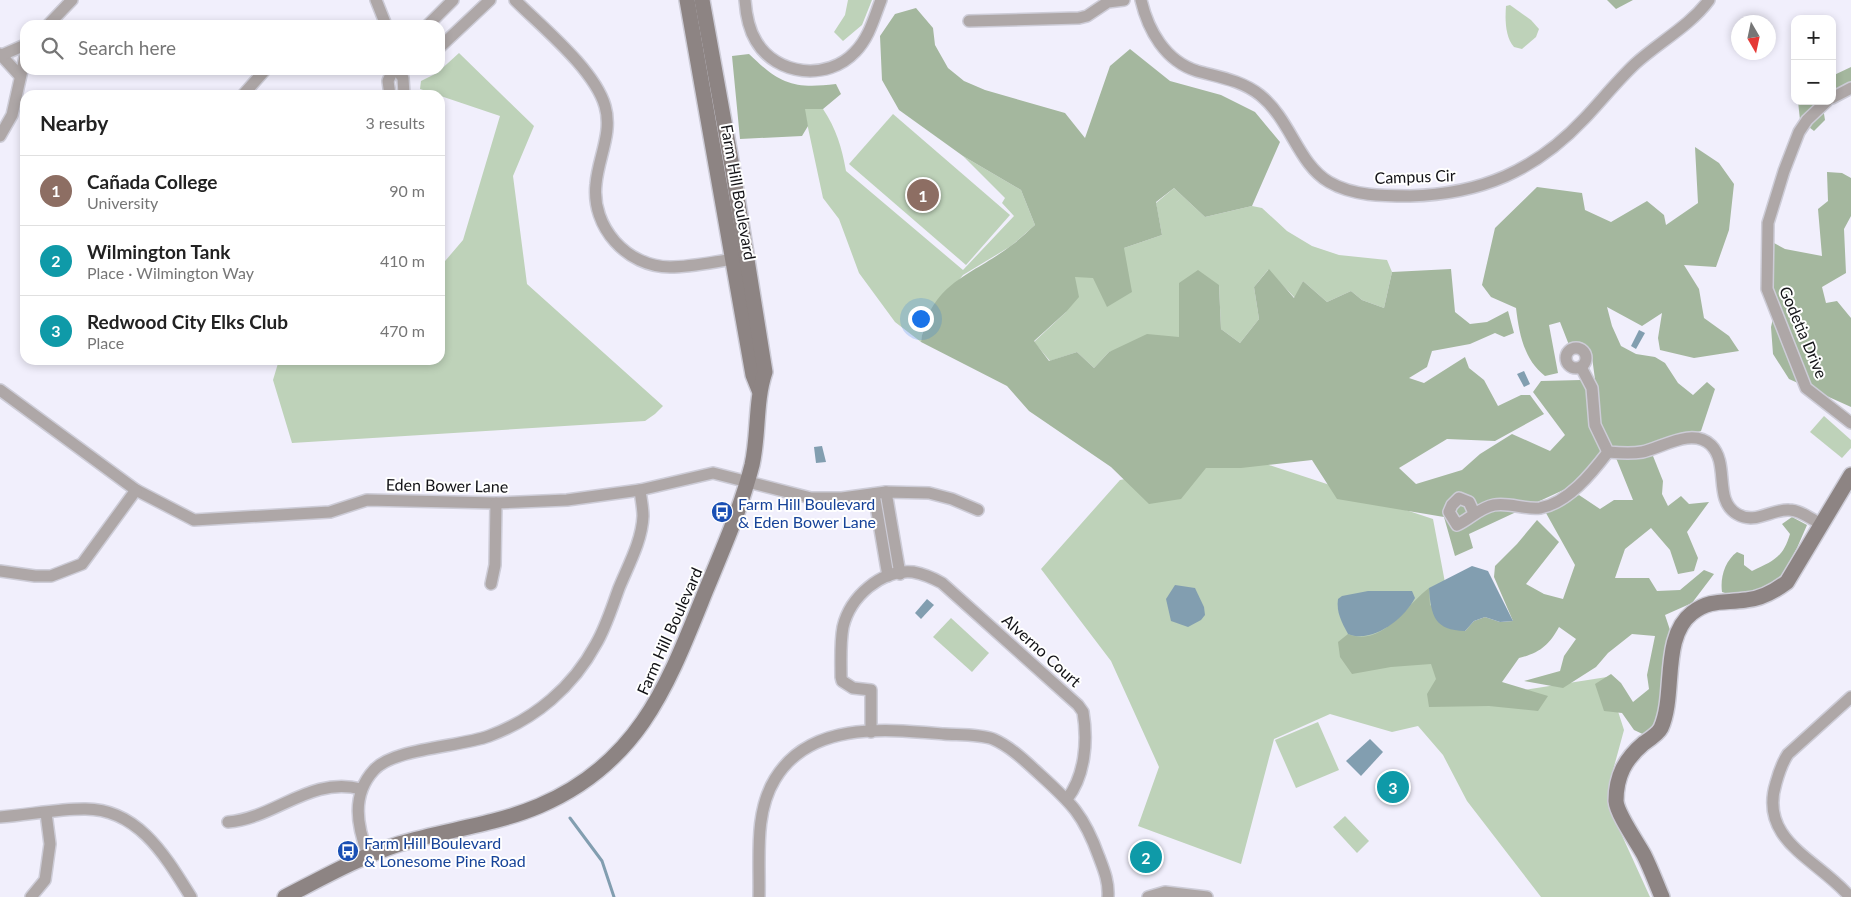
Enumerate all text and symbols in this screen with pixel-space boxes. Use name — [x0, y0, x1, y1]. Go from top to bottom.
north arrow — [1731, 15, 1776, 60]
map controls — [1791, 15, 1836, 105]
button: + — [1791, 15, 1836, 60]
search box — [20, 20, 445, 75]
icon: search — [38, 34, 66, 62]
text: Search here — [78, 36, 176, 59]
button: − — [1791, 60, 1836, 105]
text: Nearby — [40, 110, 108, 135]
text: 3 results — [365, 113, 425, 132]
street label: Farm Hill Boulevard — [718, 123, 760, 261]
street label: Campus Cir — [1374, 165, 1456, 187]
text: Cañada College — [87, 170, 218, 193]
pin: 1 — [907, 176, 939, 214]
text: 1 — [51, 181, 61, 200]
text: 90 m — [389, 181, 425, 200]
text: University — [87, 193, 158, 212]
text: Wilmington Tank — [87, 240, 230, 263]
text: 2 — [51, 251, 61, 270]
text: 410 m — [380, 251, 425, 270]
text: Place · Wilmington Way — [87, 263, 254, 282]
street label: Godetia Drive — [1776, 283, 1832, 381]
your location — [908, 306, 934, 332]
text: Redwood City Elks Club — [87, 310, 288, 333]
text: 3 — [51, 321, 61, 340]
text: 470 m — [380, 321, 425, 340]
text: Place — [87, 333, 124, 352]
street label: Eden Bower Lane — [386, 474, 508, 496]
place label: Farm Hill Boulevard & Eden Bower Lane — [738, 494, 876, 531]
bus stop icon: Farm Hill Boulevard & Eden Bower Lane — [710, 500, 734, 524]
street label: Farm Hill Boulevard — [632, 564, 706, 698]
street label: Alverno Court — [999, 610, 1085, 690]
pin: 3 — [1377, 768, 1409, 806]
place label: Farm Hill Boulevard & Lonesome Pine Road — [364, 833, 526, 870]
pin: 2 — [1130, 838, 1162, 876]
bus stop icon: Farm Hill Boulevard & Lonesome Pine Road — [336, 839, 360, 863]

